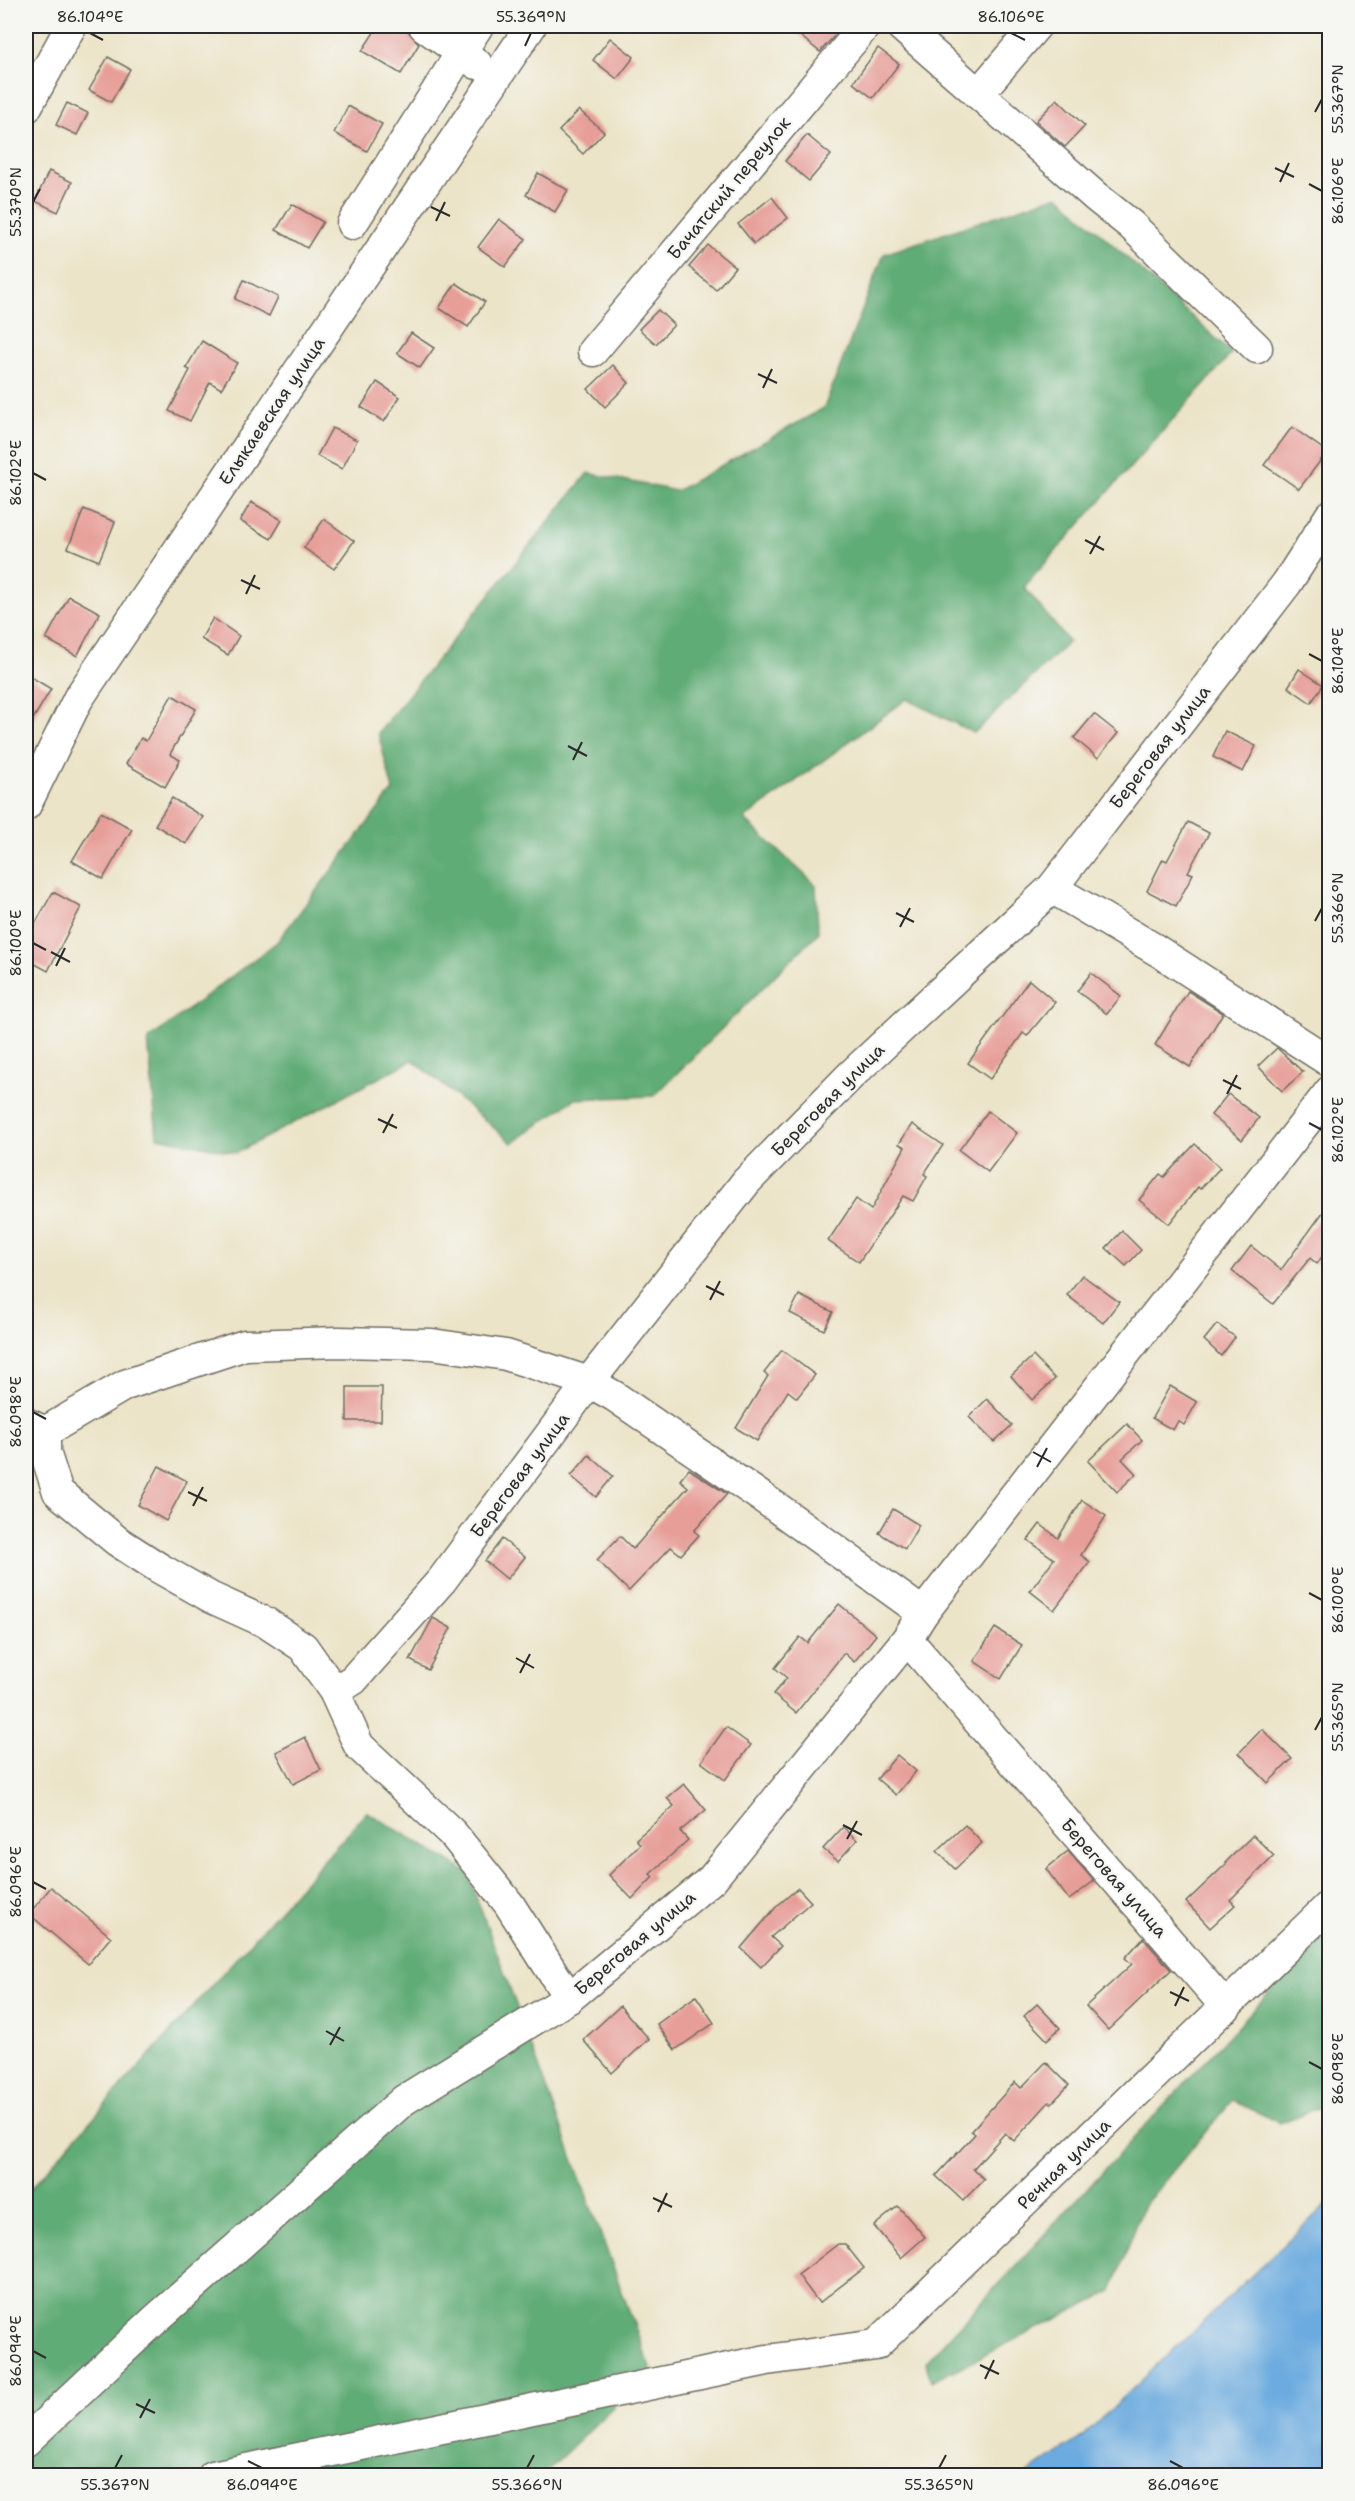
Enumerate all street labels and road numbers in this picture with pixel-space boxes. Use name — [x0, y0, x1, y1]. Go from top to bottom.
street label: Бачатский переулок — [662, 111, 796, 265]
street label: Елыкаевская улица — [213, 332, 331, 490]
street label: Береговая улица — [1104, 680, 1216, 814]
street label: Береговая улица — [766, 1038, 890, 1162]
street label: Береговая улица — [465, 1407, 575, 1543]
street label: Береговая улица — [1055, 1813, 1173, 1943]
street label: Береговая улица — [569, 1885, 701, 2001]
street label: Речная улица — [1012, 2113, 1116, 2215]

